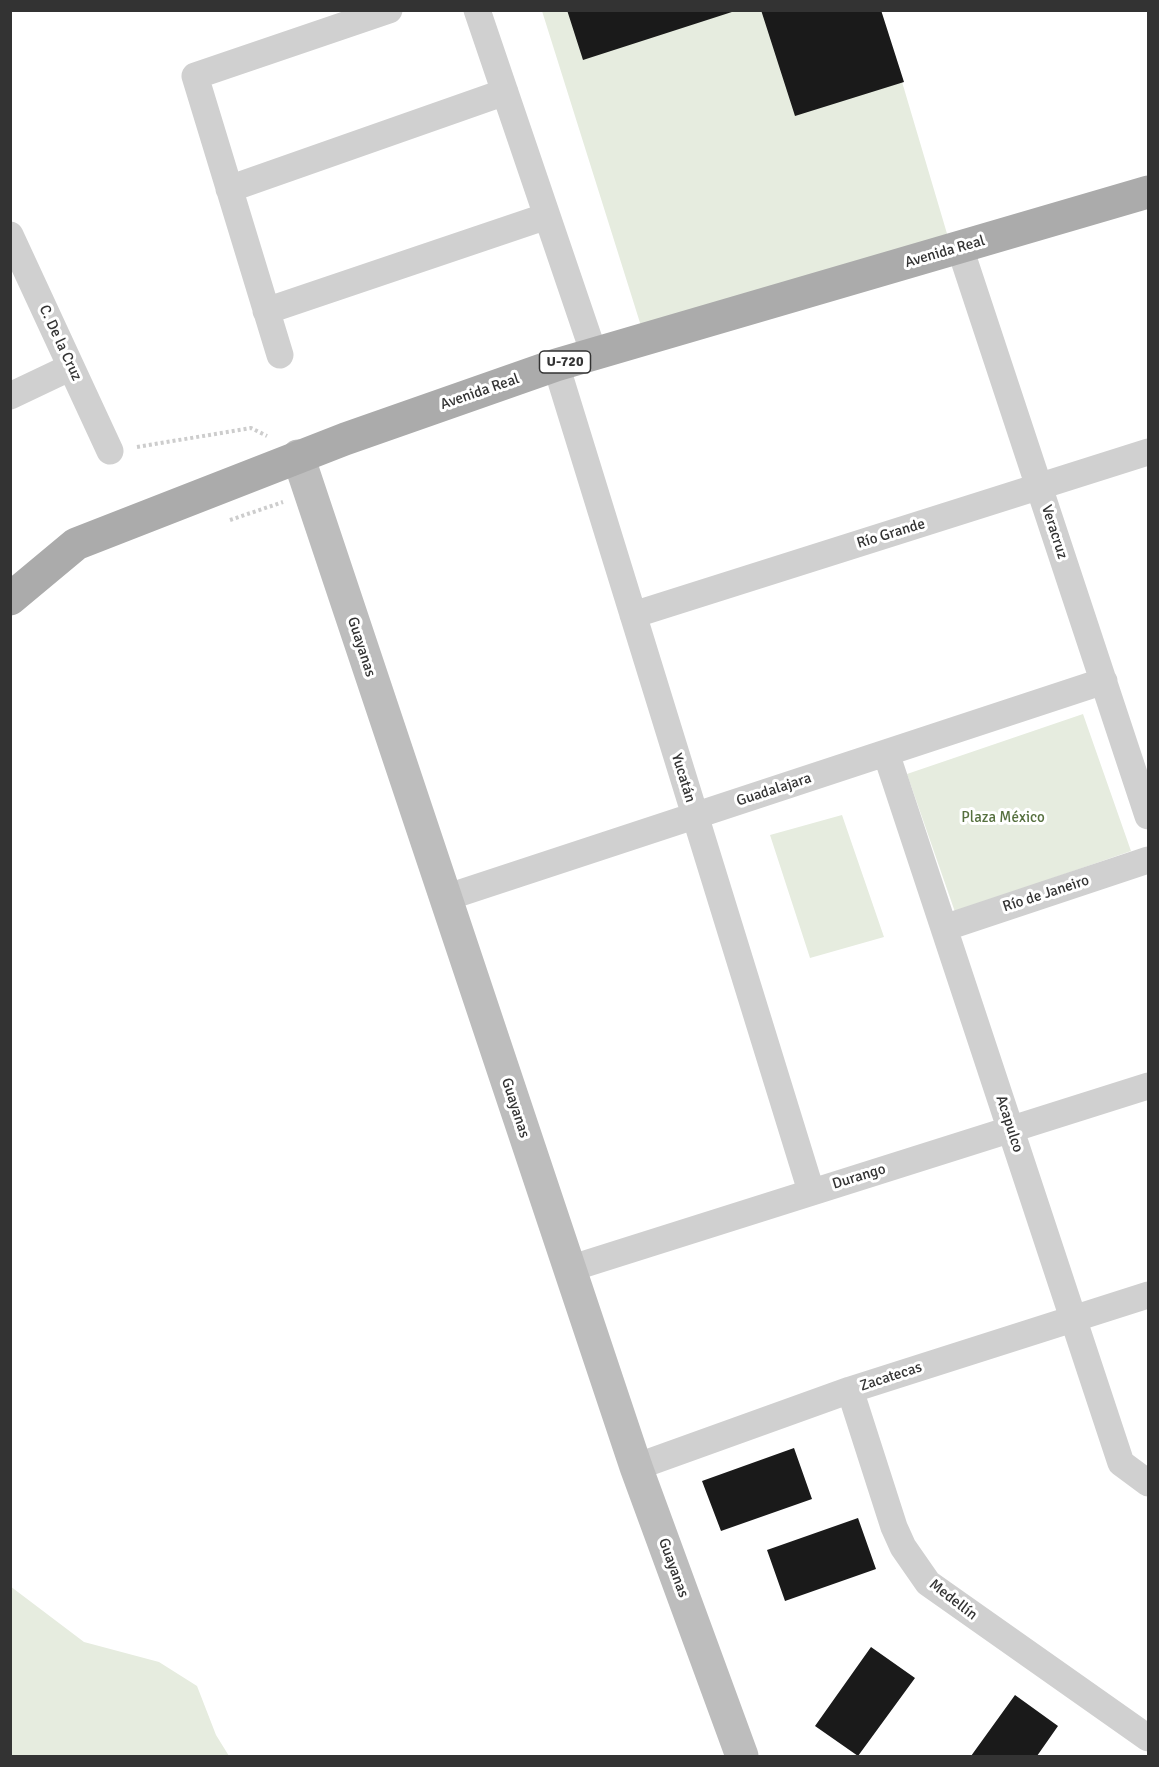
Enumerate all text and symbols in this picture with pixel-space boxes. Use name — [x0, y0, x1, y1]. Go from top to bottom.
street label: Avenida Real — [903, 232, 987, 272]
street label: C. De la Cruz — [35, 302, 85, 384]
road number: U-720 — [540, 351, 590, 373]
street label: Avenida Real — [438, 370, 522, 414]
street label: Veracruz — [1037, 503, 1071, 561]
street label: Río Grande — [855, 515, 927, 553]
street label: Guayanas — [343, 615, 379, 679]
street label: Yucatán — [667, 751, 699, 805]
street label: Guadalajara — [734, 769, 814, 811]
park label: Plaza México — [961, 809, 1045, 827]
street label: Río de Janeiro — [1001, 872, 1091, 916]
street label: Guayanas — [497, 1076, 533, 1140]
street label: Acapulco — [991, 1093, 1027, 1155]
street label: Durango — [830, 1160, 888, 1194]
street label: Zacatecas — [858, 1359, 924, 1395]
street label: Guayanas — [654, 1536, 692, 1600]
street label: Medellín — [925, 1576, 981, 1624]

